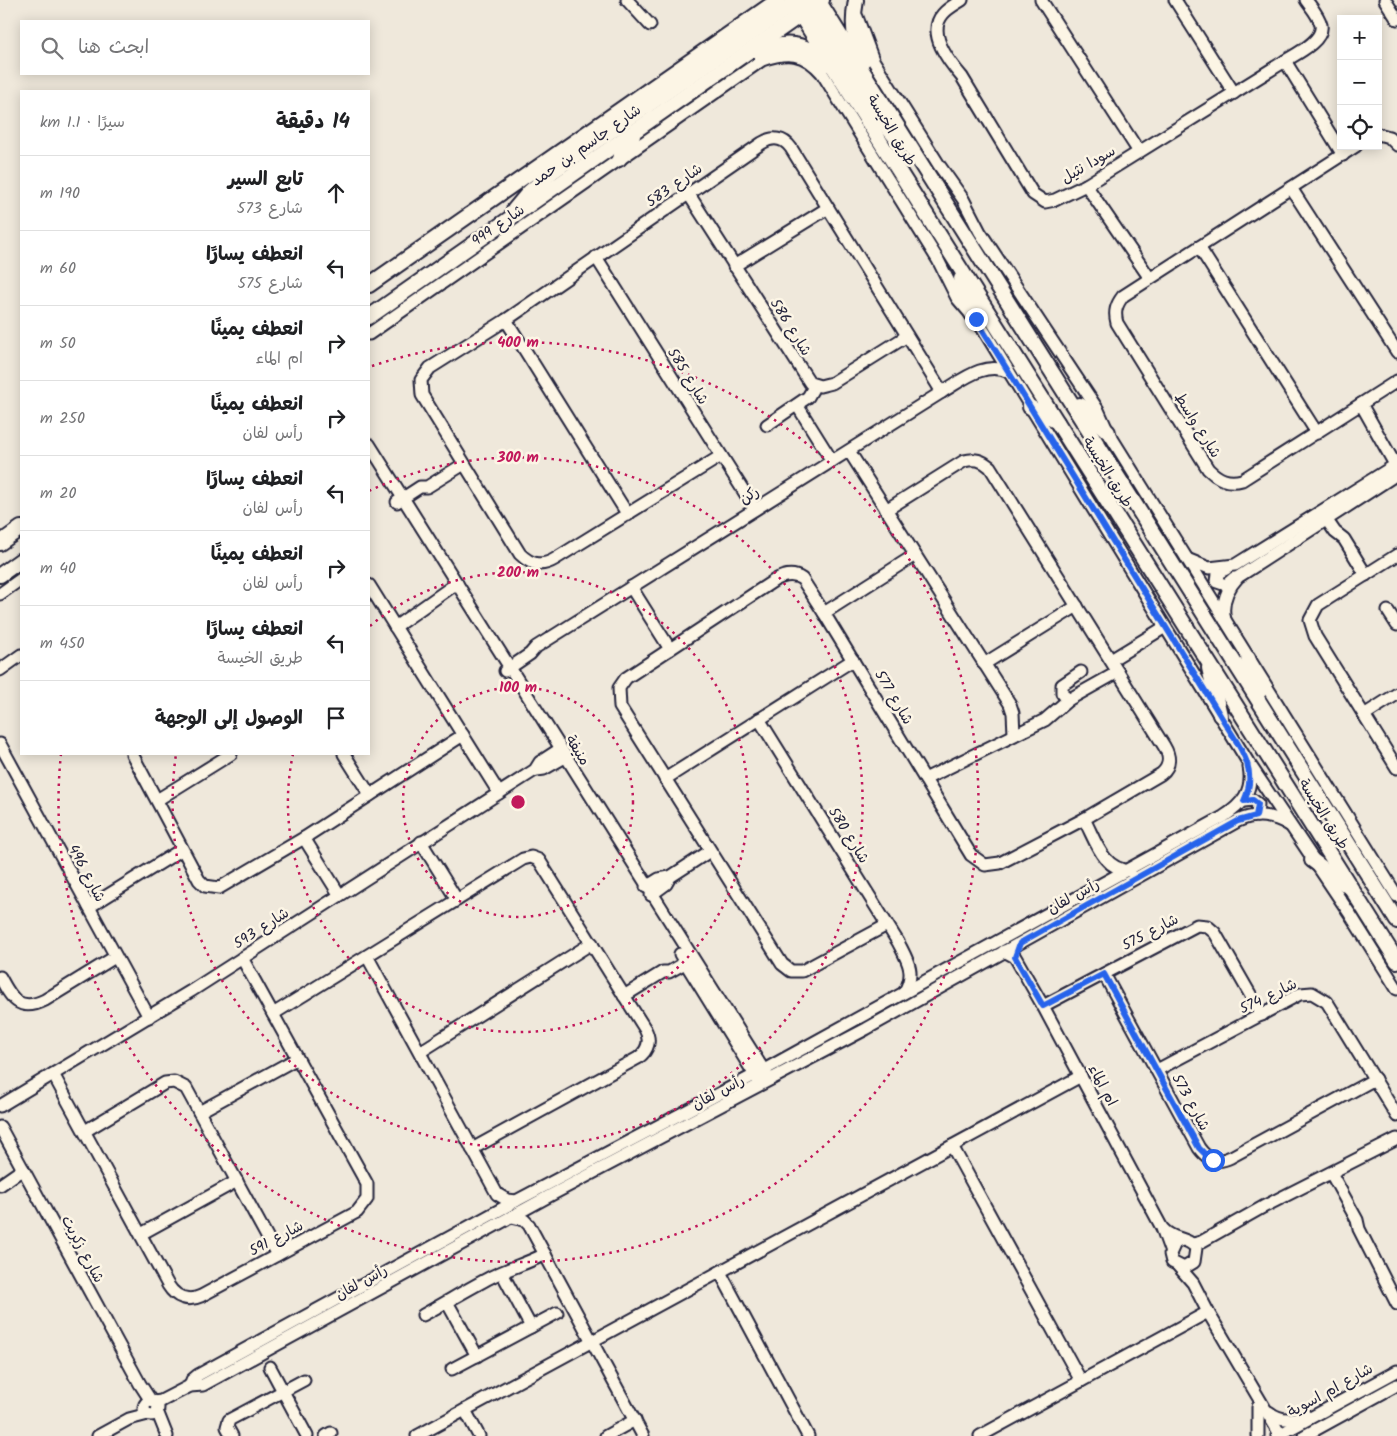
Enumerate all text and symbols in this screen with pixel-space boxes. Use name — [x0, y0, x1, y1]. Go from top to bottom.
map controls — [1337, 15, 1382, 150]
button: + — [1337, 15, 1382, 60]
search box — [20, 20, 370, 75]
text: ابحث هنا — [78, 33, 149, 63]
icon: search — [38, 34, 66, 62]
button: − — [1337, 60, 1382, 105]
street label: طريق الخيسة — [860, 90, 922, 171]
street label: شارع جاسم بن حمد — [526, 99, 647, 193]
button: locate — [1337, 105, 1382, 150]
text: 14 دقيقة — [276, 106, 350, 139]
text: سيرًا · 1.1 km — [40, 110, 125, 135]
street label: سودا نثيل — [1057, 140, 1120, 190]
street label: شارع 583 — [641, 158, 708, 214]
text: تابع السير — [228, 165, 303, 195]
icon: ahead — [322, 179, 350, 207]
text: 190 m — [40, 181, 80, 206]
text: شارع 573 — [237, 196, 303, 221]
street label: شارع 999 — [467, 199, 530, 253]
text: انعطف يسارًا — [206, 240, 303, 270]
icon: left — [322, 254, 350, 282]
text: 60 m — [40, 256, 76, 281]
text: شارع 575 — [237, 271, 303, 296]
street label: شارع 586 — [763, 294, 817, 361]
route end — [965, 308, 988, 331]
text: انعطف يمينًا — [211, 315, 303, 345]
icon: right — [322, 329, 350, 357]
text: 50 m — [40, 331, 76, 356]
text: 400 m — [497, 331, 539, 355]
street label: شارع 585 — [660, 343, 714, 410]
text: ام الماء — [255, 346, 303, 371]
street label: شارع واسط — [1168, 388, 1227, 463]
text: انعطف يمينًا — [211, 390, 303, 420]
icon: right — [322, 404, 350, 432]
text: 250 m — [40, 406, 85, 431]
text: رأس لفان — [243, 421, 303, 446]
street label: طريق الخيسة — [1076, 432, 1139, 513]
text: 300 m — [496, 446, 539, 470]
text: انعطف يسارًا — [206, 465, 303, 495]
icon: left — [322, 479, 350, 507]
street label: ركن — [735, 480, 764, 511]
text: 20 m — [40, 481, 76, 506]
text: رأس لفان — [243, 496, 303, 521]
text: انعطف يمينًا — [211, 540, 303, 570]
icon: right — [322, 554, 350, 582]
text: 40 m — [40, 556, 76, 581]
text: 200 m — [497, 561, 539, 585]
text: رأس لفان — [243, 571, 303, 596]
text: انعطف يسارًا — [206, 615, 303, 645]
icon: left — [322, 629, 350, 657]
text: 450 m — [40, 631, 85, 656]
text: طريق الخيسة — [218, 646, 303, 671]
street label: شارع 577 — [867, 665, 919, 730]
text: 100 m — [499, 676, 537, 700]
text: الوصول إلى الوجهة — [155, 704, 303, 734]
icon: arrive — [322, 704, 350, 732]
street label: منيفة — [558, 730, 596, 771]
street label: طريق الخيسة — [1292, 774, 1355, 855]
centre of rings — [509, 793, 527, 811]
street label: شارع 580 — [821, 802, 875, 869]
street label: شارع 496 — [61, 840, 111, 907]
street label: رأس لفان — [1043, 873, 1104, 921]
street label: شارع 593 — [229, 902, 294, 956]
street label: شارع 575 — [1118, 908, 1183, 958]
street label: شارع 574 — [1235, 973, 1301, 1021]
street label: ام الماء — [1081, 1060, 1123, 1111]
street label: رأس لفان — [688, 1069, 749, 1117]
street label: شارع 573 — [1165, 1070, 1216, 1135]
route start — [1202, 1149, 1225, 1172]
street label: شارع زكريت — [54, 1211, 110, 1288]
street label: شارع 591 — [245, 1215, 308, 1263]
street label: رأس لفان — [331, 1259, 392, 1307]
street label: شارع ام اسوية — [1283, 1357, 1378, 1424]

